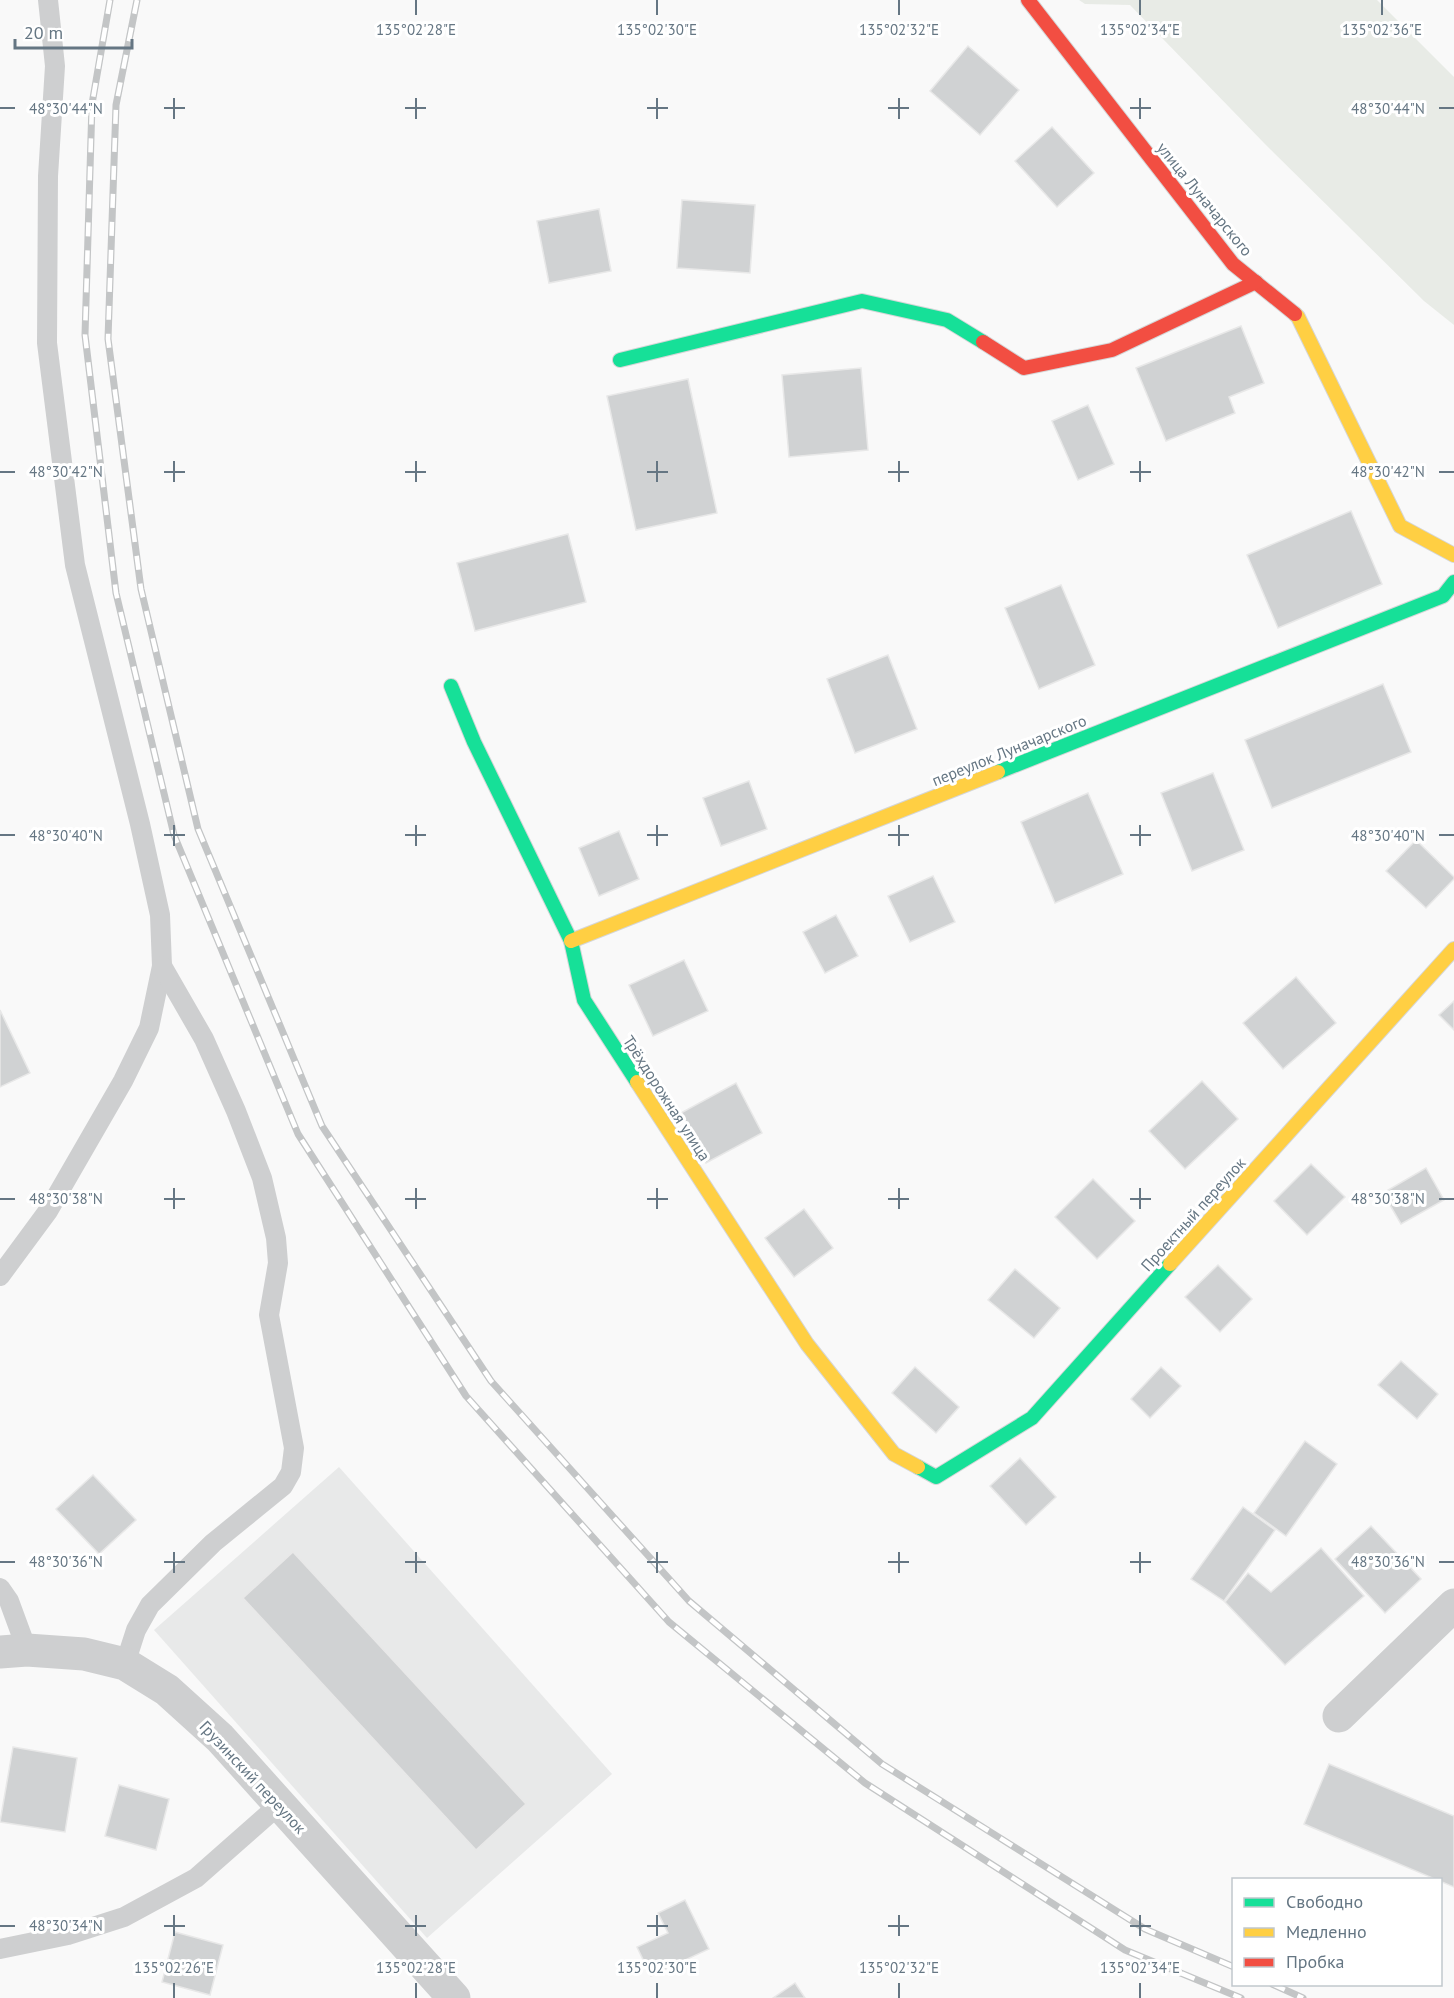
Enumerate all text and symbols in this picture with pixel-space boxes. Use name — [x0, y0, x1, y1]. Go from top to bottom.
scale bar — [15, 12, 132, 50]
text: 135°02'28"E — [376, 20, 456, 39]
text: 135°02'30"E — [617, 20, 697, 39]
text: 135°02'32"E — [859, 20, 939, 39]
text: 135°02'34"E — [1100, 20, 1180, 39]
text: 135°02'36"E — [1342, 20, 1422, 39]
text: 20 m — [24, 21, 63, 44]
text: 48°30'44"N — [29, 99, 103, 118]
text: 48°30'44"N — [1351, 99, 1425, 118]
street label: улица Луначарского — [1153, 138, 1257, 260]
text: 48°30'42"N — [29, 462, 103, 481]
text: 48°30'42"N — [1351, 462, 1425, 481]
street label: переулок Луначарского — [929, 710, 1089, 790]
text: 48°30'40"N — [29, 826, 103, 845]
text: 48°30'40"N — [1351, 826, 1425, 845]
street label: Трёхдорожная улица — [619, 1031, 715, 1165]
street label: Проектный переулок — [1136, 1152, 1250, 1275]
text: 48°30'38"N — [29, 1189, 103, 1208]
text: 48°30'38"N — [1351, 1189, 1425, 1208]
text: 48°30'36"N — [29, 1552, 103, 1571]
text: 48°30'36"N — [1351, 1552, 1425, 1571]
street label: Грузинский переулок — [196, 1716, 311, 1838]
legend — [1232, 1878, 1442, 1986]
text: Свободно — [1286, 1890, 1363, 1913]
text: 48°30'34"N — [29, 1916, 103, 1935]
text: Медленно — [1286, 1920, 1367, 1943]
text: Пробка — [1286, 1950, 1344, 1973]
text: 135°02'26"E — [134, 1958, 214, 1977]
text: 135°02'28"E — [376, 1958, 456, 1977]
text: 135°02'30"E — [617, 1958, 697, 1977]
text: 135°02'32"E — [859, 1958, 939, 1977]
text: 135°02'34"E — [1100, 1958, 1180, 1977]

